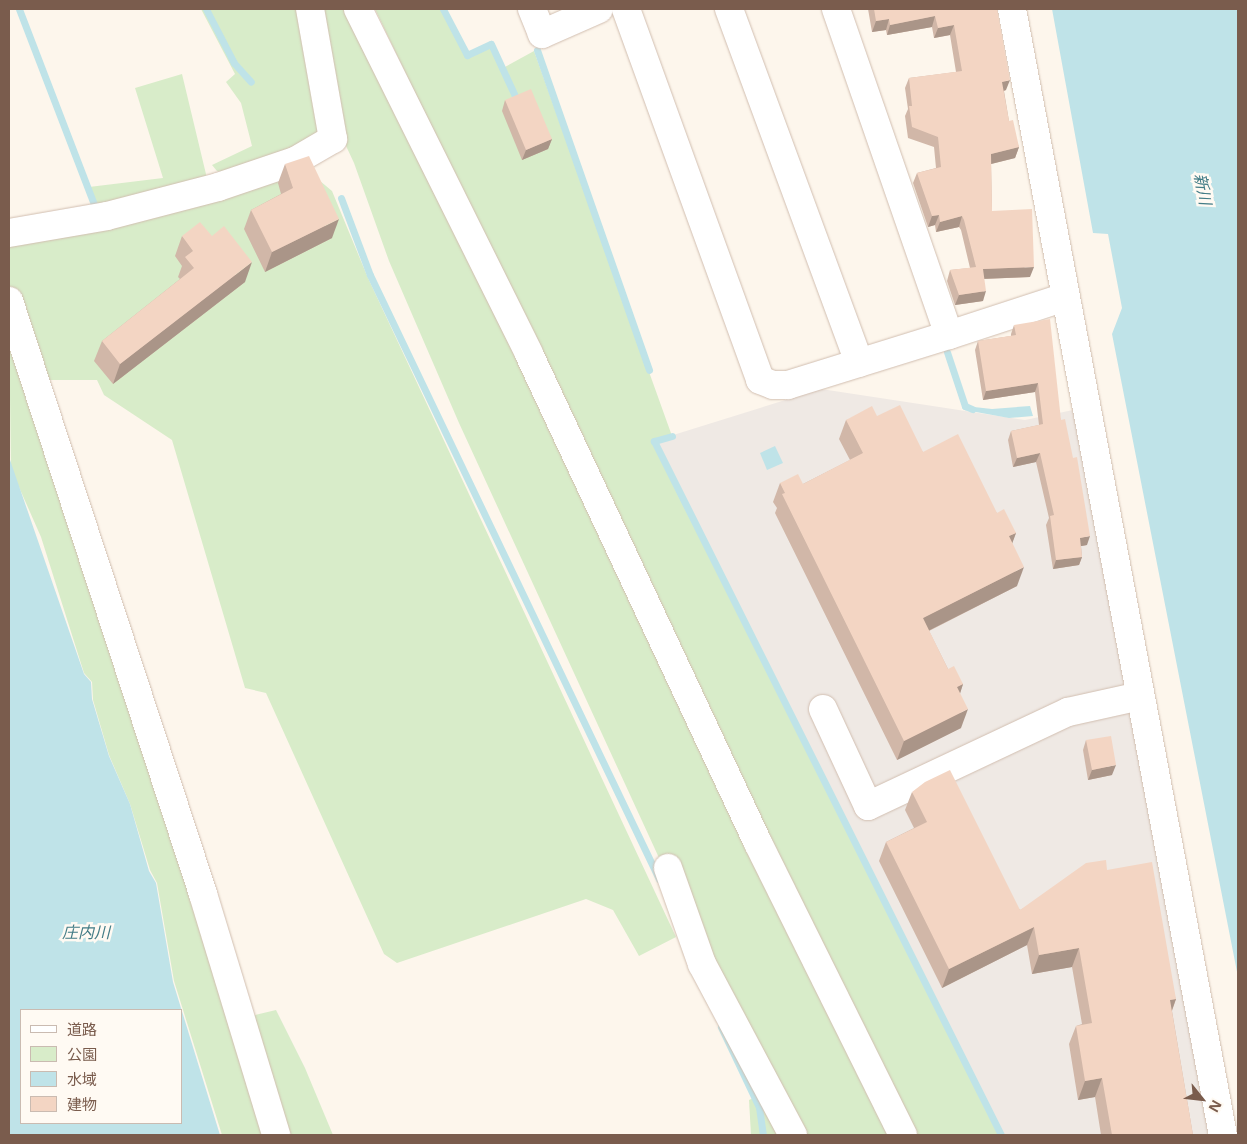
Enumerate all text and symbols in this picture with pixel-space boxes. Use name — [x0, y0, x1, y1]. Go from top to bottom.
water label: 新川 — [1191, 171, 1215, 207]
water label: 庄内川 — [62, 922, 110, 942]
legend — [20, 1009, 182, 1124]
text: 道路 — [67, 1019, 97, 1039]
text: 公園 — [67, 1044, 97, 1064]
text: 水域 — [67, 1069, 97, 1089]
north arrow — [1177, 1074, 1227, 1124]
text: 建物 — [67, 1094, 97, 1114]
text: N — [1204, 1097, 1227, 1116]

